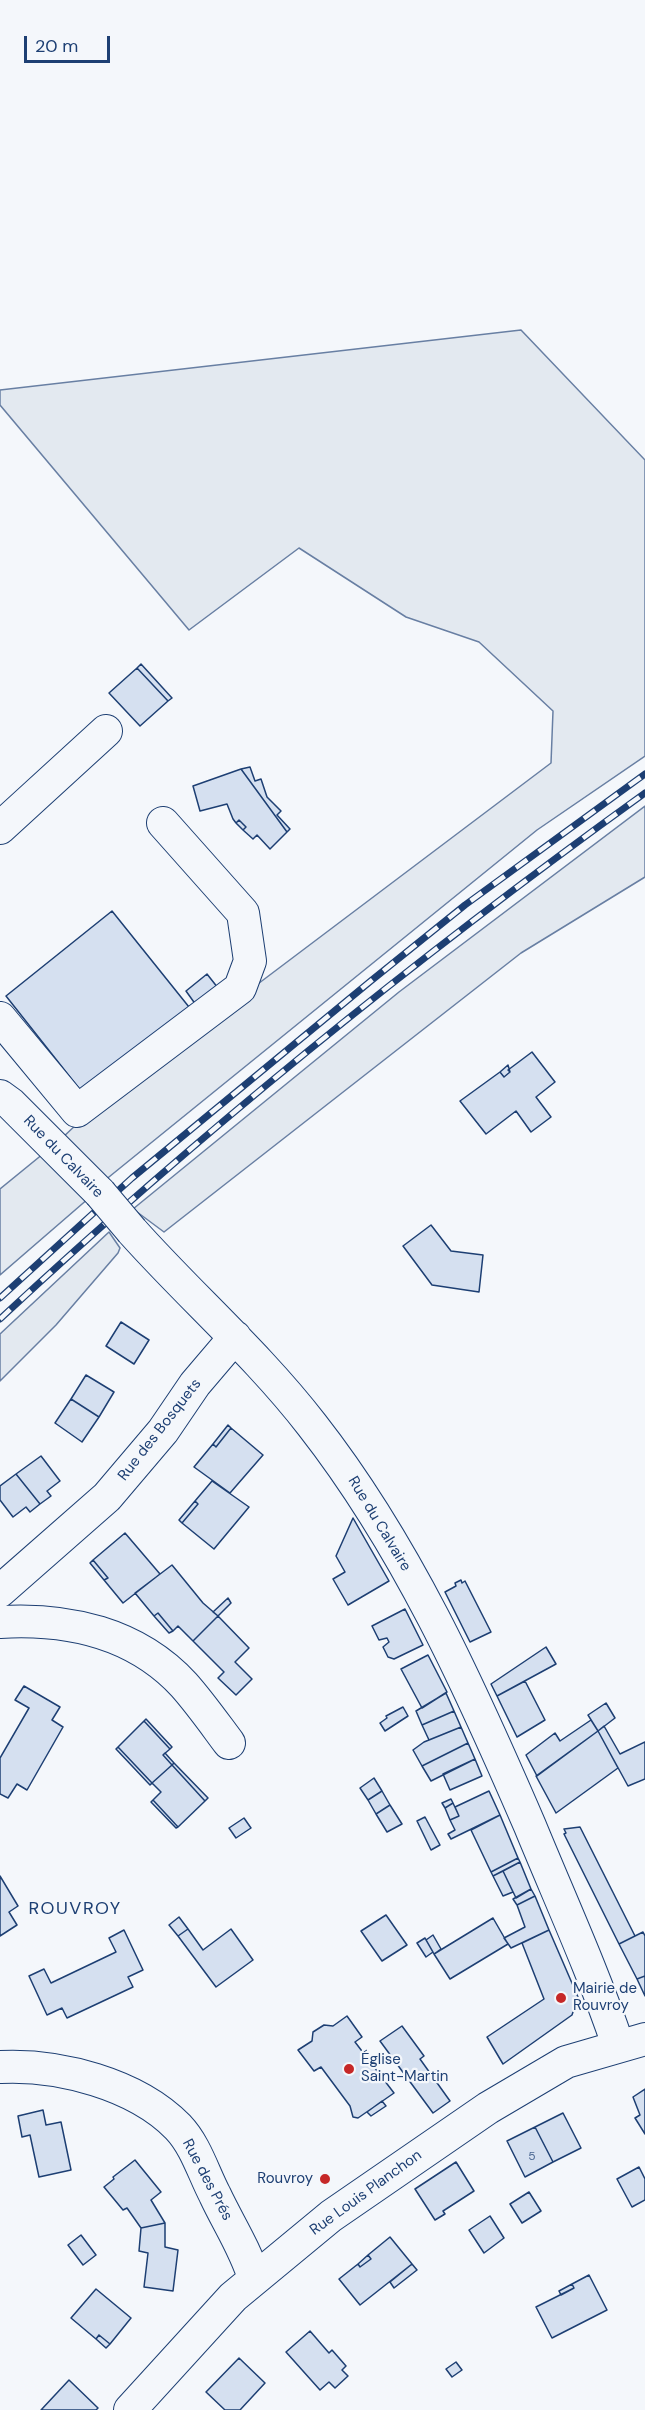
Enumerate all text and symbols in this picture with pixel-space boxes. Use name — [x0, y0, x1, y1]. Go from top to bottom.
scale bar — [27, 24, 112, 62]
text: 20 m — [35, 34, 78, 58]
street label: Rue du Calvaire — [19, 1112, 107, 1202]
street label: Rue des Bosquets — [115, 1375, 205, 1485]
street label: Rue du Calvaire — [344, 1473, 414, 1575]
district label: ROUVROY — [28, 1898, 122, 1920]
place label: Mairie de Rouvroy — [573, 1980, 637, 2015]
marker: Mairie de Rouvroy — [554, 1991, 568, 2005]
place label: Église Saint-Martin — [361, 2051, 448, 2086]
marker: Église Saint-Martin — [342, 2062, 356, 2076]
street label: Rue des Prés — [178, 2136, 236, 2224]
street label: Rue Louis Planchon — [307, 2146, 425, 2240]
house number: 5 — [528, 2150, 536, 2164]
place label: Rouvroy — [257, 2170, 313, 2188]
marker: Rouvroy — [318, 2172, 332, 2186]

